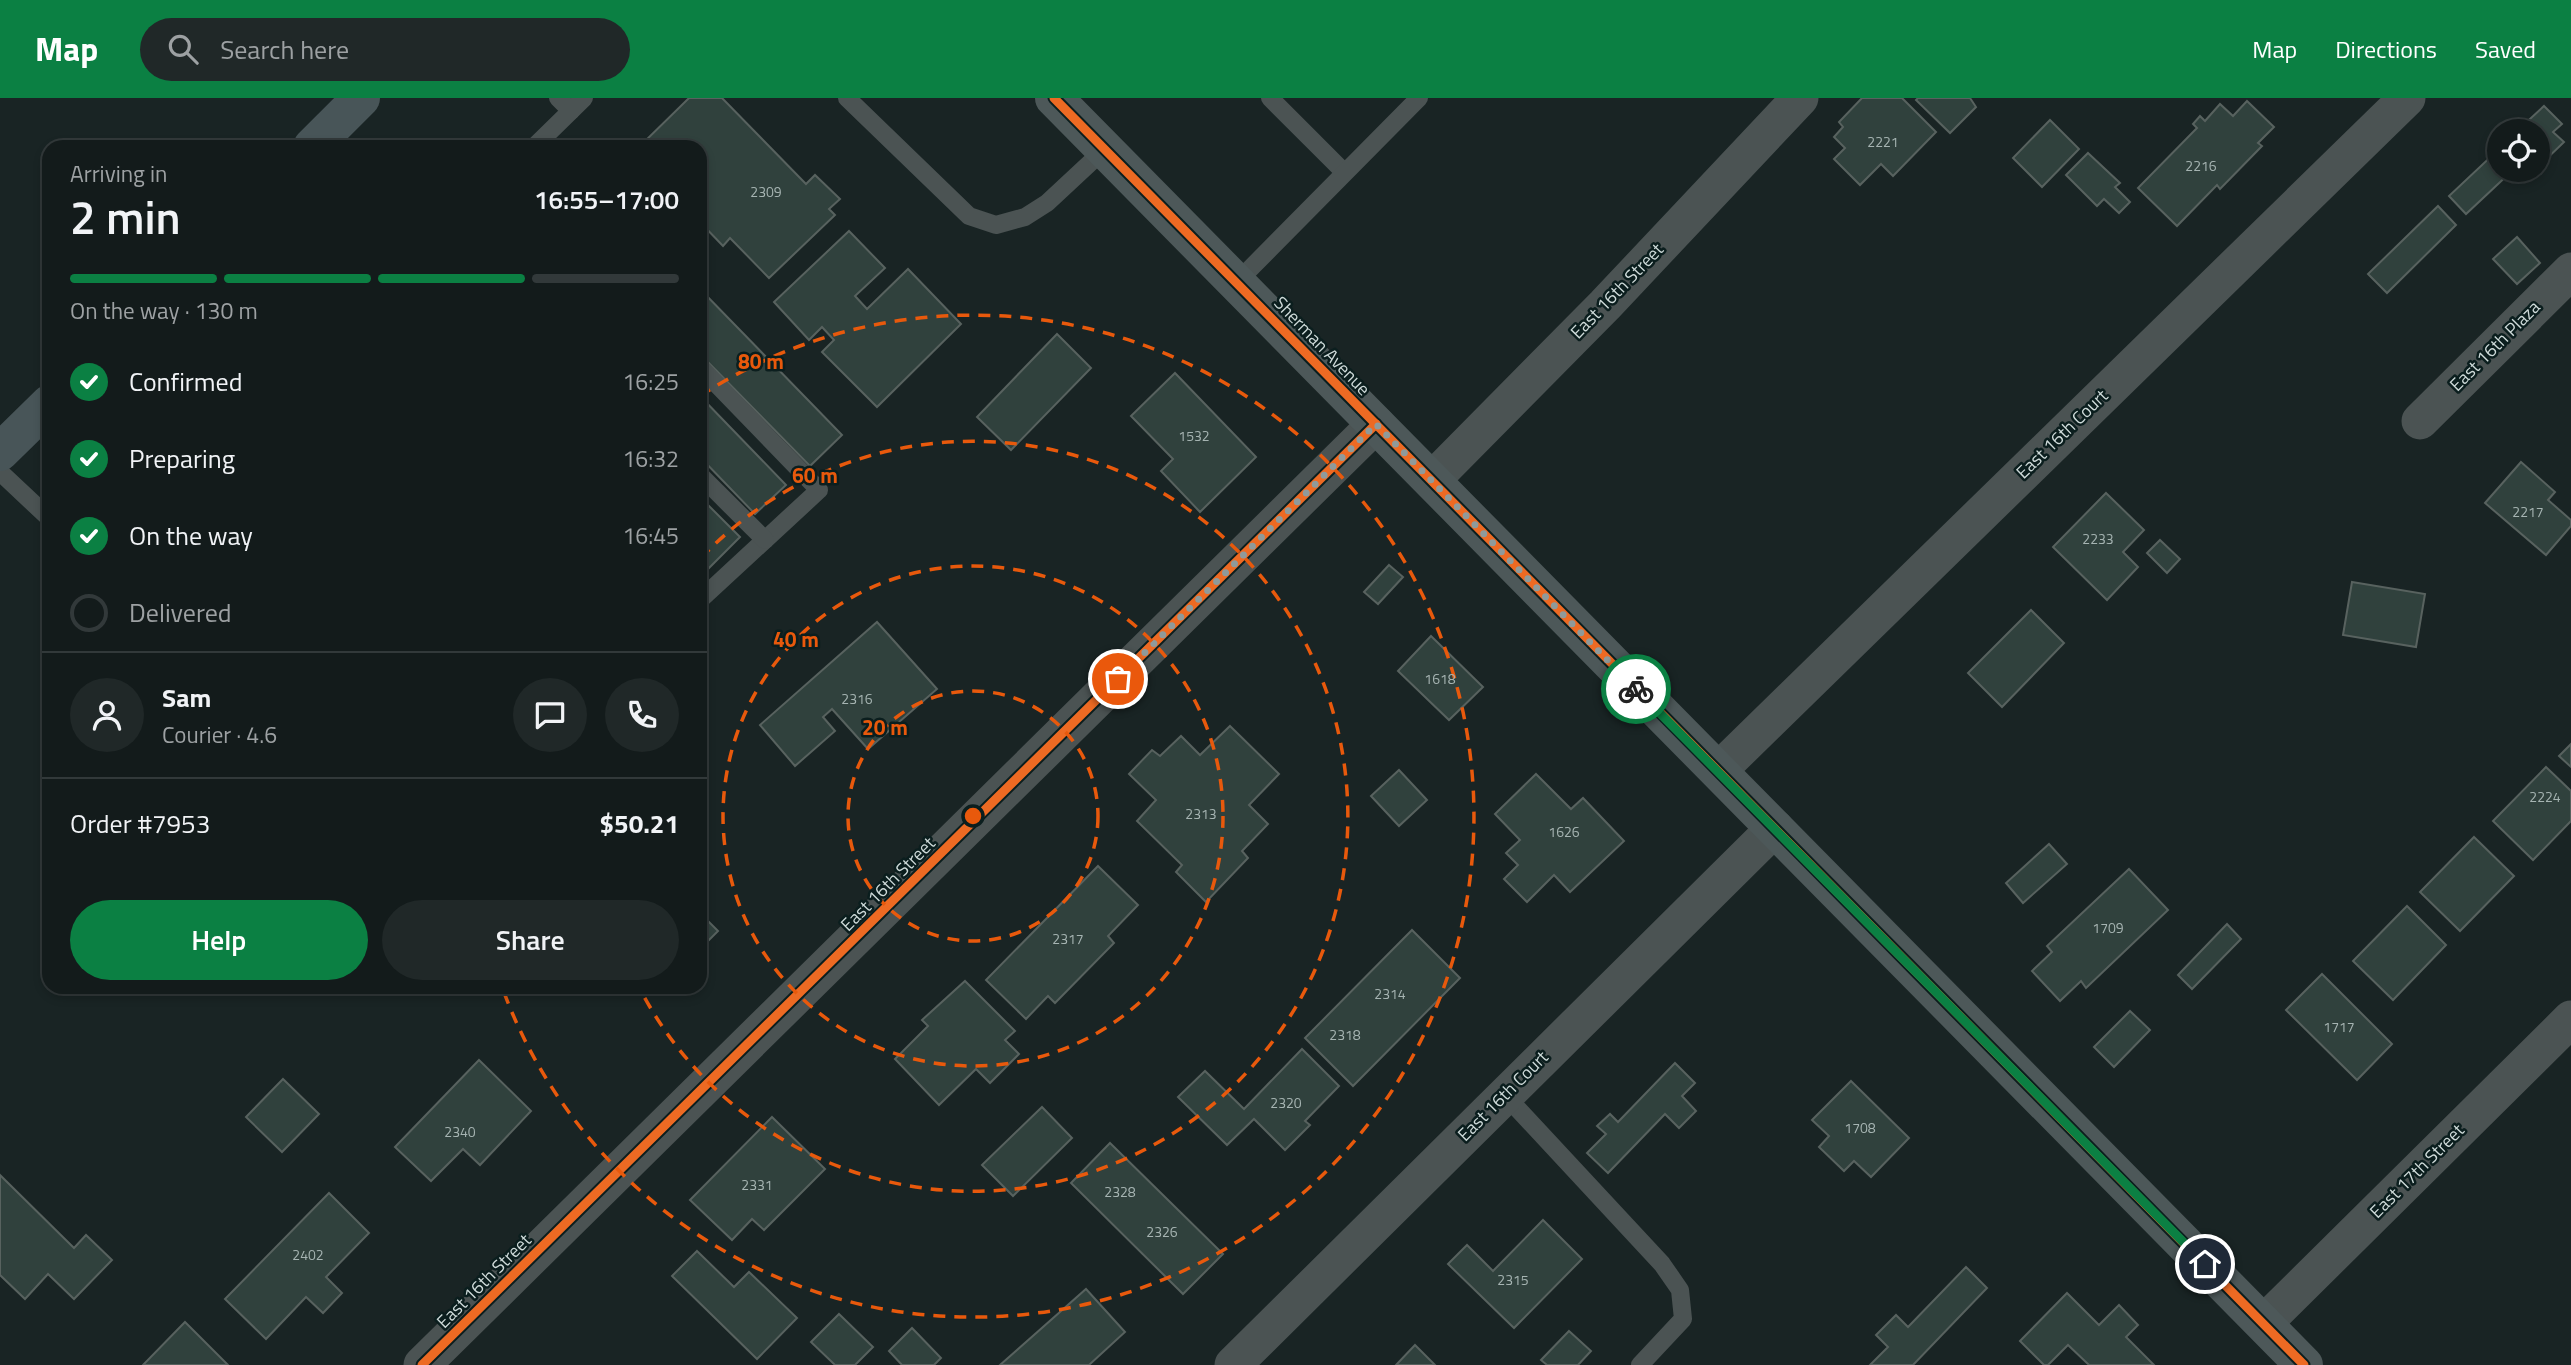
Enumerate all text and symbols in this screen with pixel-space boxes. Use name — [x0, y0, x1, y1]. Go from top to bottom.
search box — [140, 18, 630, 81]
text: Map — [35, 24, 98, 74]
icon: search — [164, 30, 202, 68]
text: Search here — [220, 30, 349, 69]
text: Map — [2252, 31, 2297, 67]
text: Directions — [2335, 31, 2437, 67]
text: Saved — [2475, 31, 2536, 67]
map controls — [2487, 119, 2550, 182]
button: locate — [2487, 119, 2550, 182]
house number: 2221 — [1867, 131, 1899, 152]
house number: 2216 — [2185, 155, 2217, 176]
text: Arriving in — [70, 156, 167, 191]
text: 16:55–17:00 — [534, 180, 679, 219]
house number: 2309 — [750, 181, 782, 202]
text: 2 min — [70, 182, 181, 252]
street label: East 16th Street — [1564, 236, 1670, 345]
street label: Sherman Avenue — [1268, 290, 1377, 401]
text: On the way · 130 m — [70, 293, 258, 328]
street label: East 16th Plaza — [2443, 294, 2546, 397]
text: 80 m — [738, 345, 784, 377]
text: Confirmed — [129, 362, 243, 401]
icon: check — [70, 363, 108, 401]
text: 16:25 — [622, 364, 679, 399]
street label: East 16th Court — [2009, 382, 2114, 485]
house number: 1532 — [1178, 425, 1210, 446]
text: Preparing — [129, 439, 235, 478]
icon: check — [70, 440, 108, 478]
text: 16:32 — [622, 441, 679, 476]
text: 60 m — [792, 459, 838, 491]
house number: 2217 — [2512, 501, 2544, 522]
text: On the way — [129, 516, 253, 555]
icon: check — [70, 517, 108, 555]
text: 16:45 — [622, 518, 679, 553]
house number: 2233 — [2082, 528, 2114, 549]
text: Delivered — [129, 593, 232, 632]
text: 40 m — [773, 623, 819, 655]
pin — [1088, 649, 1148, 709]
courier — [1601, 654, 1671, 724]
icon: bag — [1099, 660, 1137, 698]
house number: 1618 — [1424, 668, 1456, 689]
icon: bike — [1617, 670, 1655, 708]
button: person — [70, 678, 144, 752]
text: Sam — [162, 678, 211, 717]
button: chat — [513, 678, 587, 752]
button: phone — [605, 678, 679, 752]
house number: 2316 — [841, 688, 873, 709]
text: 20 m — [862, 711, 908, 743]
text: Courier · 4.6 — [162, 717, 277, 752]
house number: 2224 — [2529, 786, 2561, 807]
house number: 2313 — [1185, 803, 1217, 824]
text: Order #7953 — [70, 804, 210, 843]
text: $50.21 — [600, 804, 679, 843]
centre of rings — [961, 804, 985, 828]
house number: 1626 — [1548, 821, 1580, 842]
street label: East 16th Street — [834, 830, 942, 937]
button: Help — [70, 900, 368, 980]
button: Share — [382, 900, 679, 980]
house number: 1709 — [2092, 917, 2124, 938]
house number: 2317 — [1052, 928, 1084, 949]
house number: 2314 — [1374, 983, 1406, 1004]
house number: 1717 — [2323, 1016, 2355, 1037]
house number: 2318 — [1329, 1024, 1361, 1045]
street label: East 16th Court — [1451, 1044, 1555, 1147]
house number: 2320 — [1270, 1092, 1302, 1113]
house number: 1708 — [1844, 1117, 1876, 1138]
street label: East 17th Street — [2363, 1117, 2471, 1224]
house number: 2340 — [444, 1121, 476, 1142]
house number: 2331 — [741, 1174, 773, 1195]
house number: 2328 — [1104, 1181, 1136, 1202]
house number: 2326 — [1146, 1221, 1178, 1242]
street label: East 16th Street — [430, 1227, 538, 1334]
pin — [2175, 1234, 2235, 1294]
house number: 2402 — [292, 1244, 324, 1265]
icon: home — [2186, 1245, 2224, 1283]
house number: 2315 — [1497, 1269, 1529, 1290]

